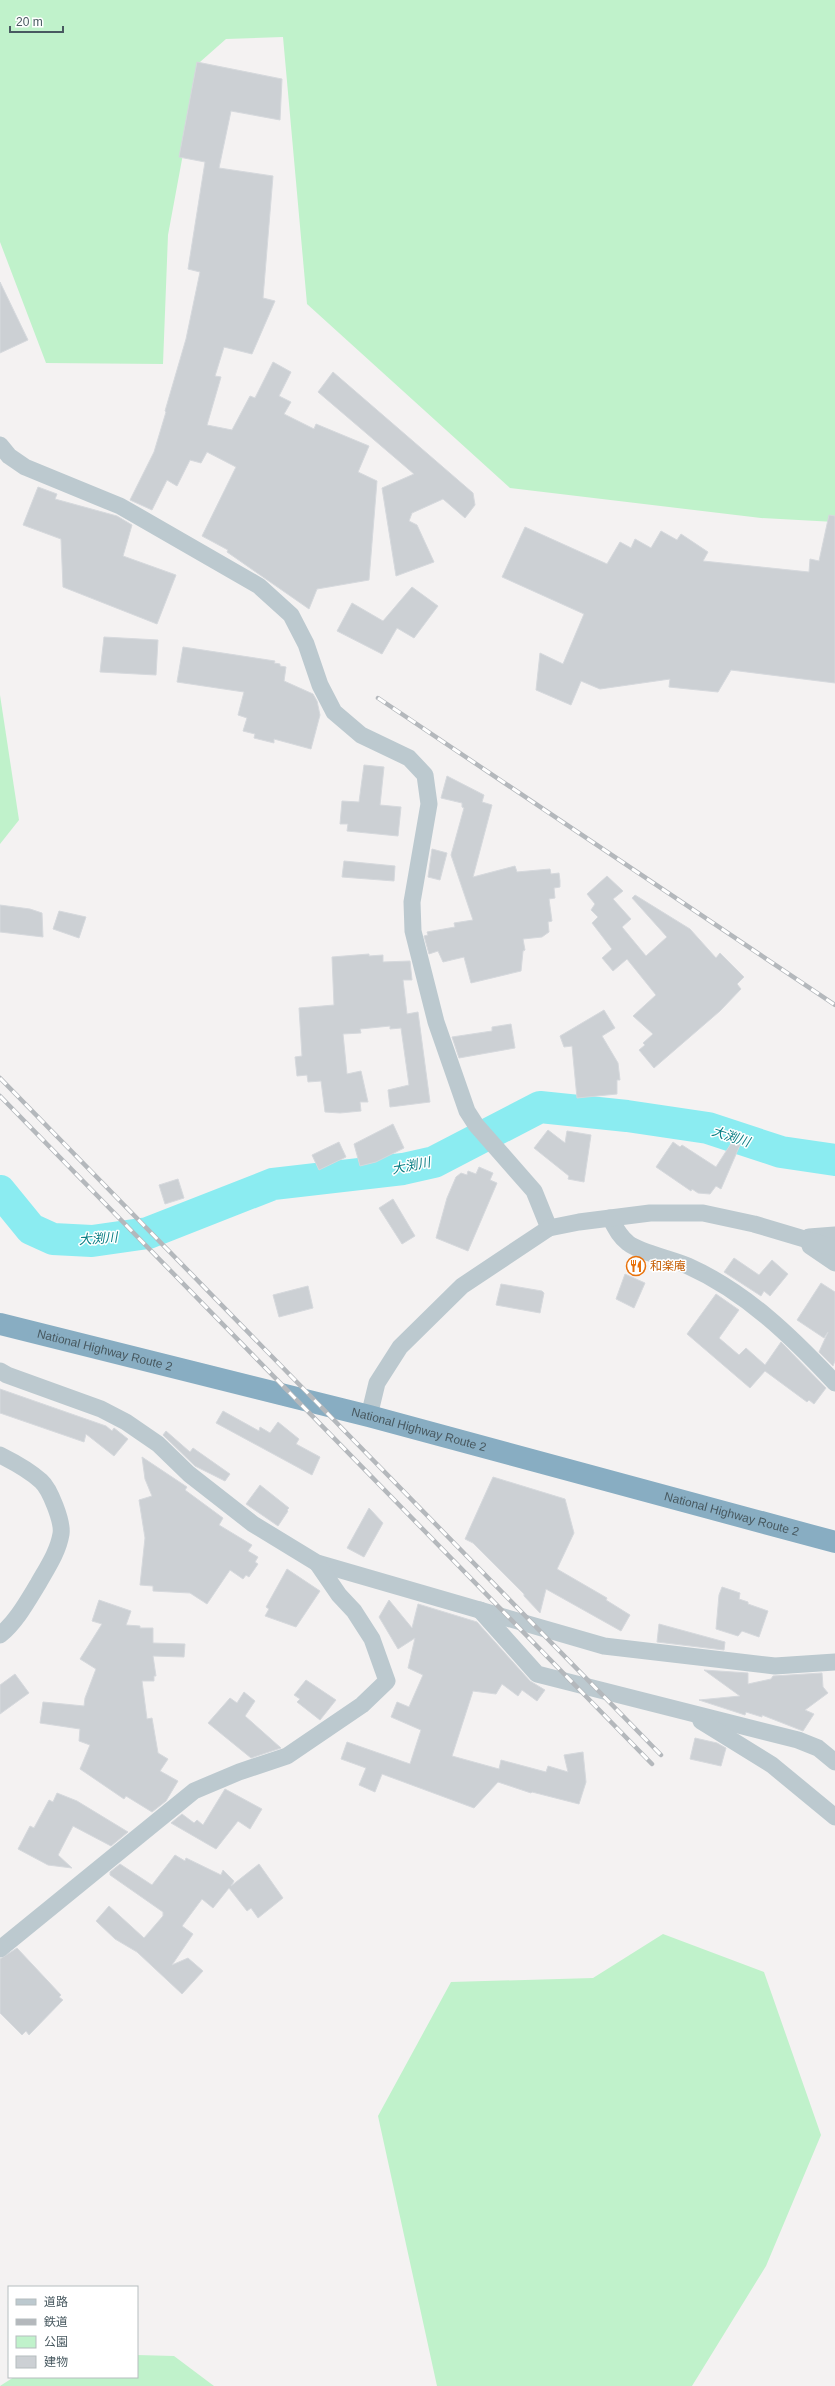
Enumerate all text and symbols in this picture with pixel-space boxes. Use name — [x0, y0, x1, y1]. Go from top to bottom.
scale bar — [10, 8, 63, 34]
text: 20 m — [16, 15, 43, 29]
water label: 大渕川 — [710, 1123, 754, 1150]
water label: 大渕川 — [391, 1154, 434, 1177]
water label: 大渕川 — [78, 1230, 120, 1247]
restaurant icon: 和楽庵 — [625, 1255, 647, 1277]
place label: 和楽庵 — [650, 1259, 686, 1273]
street label: National Highway Route 2 — [36, 1327, 174, 1374]
street label: National Highway Route 2 — [350, 1405, 488, 1454]
street label: National Highway Route 2 — [663, 1489, 801, 1539]
legend — [8, 2286, 138, 2378]
text: 道路 — [44, 2295, 68, 2309]
text: 鉄道 — [44, 2315, 68, 2329]
text: 公園 — [44, 2335, 68, 2349]
text: 建物 — [44, 2355, 68, 2369]

